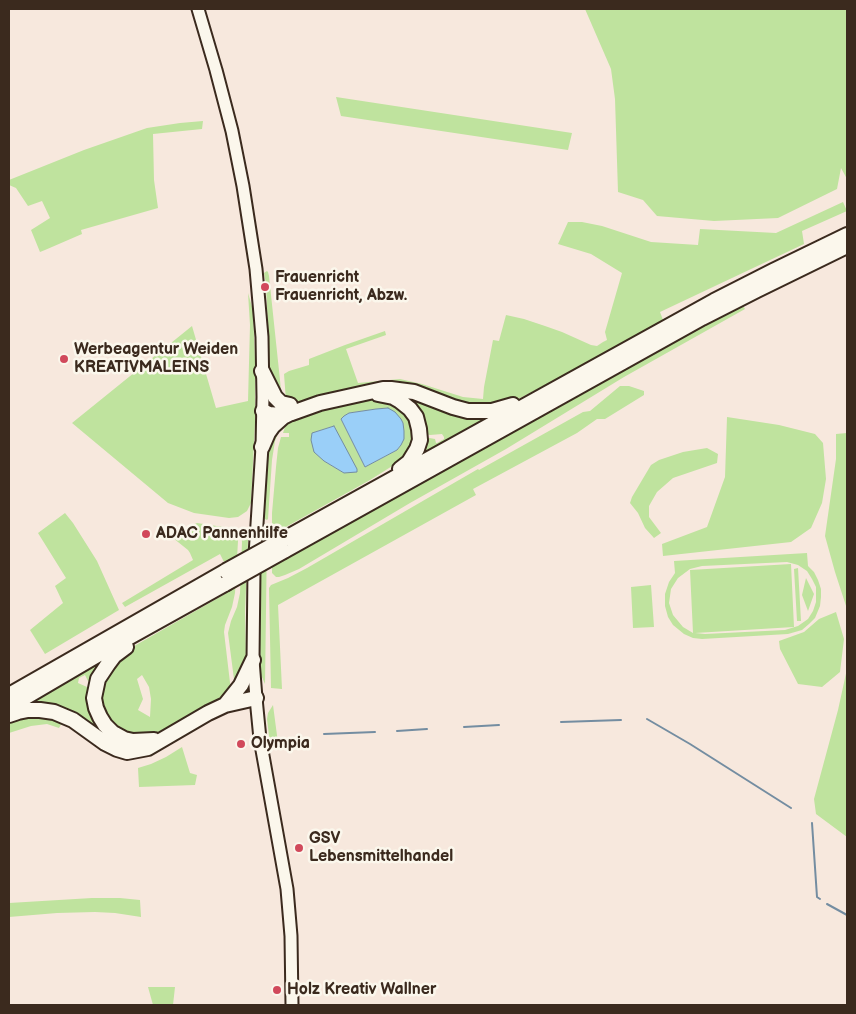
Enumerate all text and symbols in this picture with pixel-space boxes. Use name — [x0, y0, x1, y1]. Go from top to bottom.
place label: Frauenricht Frauenricht, Abzw. — [275, 268, 407, 306]
marker: Frauenricht Frauenricht, Abzw. — [259, 281, 271, 293]
place label: Werbeagentur Weiden KREATIVMALEINS — [74, 340, 238, 378]
marker: Werbeagentur Weiden KREATIVMALEINS — [58, 353, 70, 365]
place label: ADAC Pannenhilfe — [156, 524, 288, 544]
marker: ADAC Pannenhilfe — [140, 528, 152, 540]
place label: Olympia — [251, 734, 310, 754]
marker: Olympia — [235, 738, 247, 750]
place label: GSV Lebensmittelhandel — [309, 829, 453, 867]
marker: GSV Lebensmittelhandel — [293, 842, 305, 854]
place label: Holz Kreativ Wallner — [287, 980, 436, 1000]
marker: Holz Kreativ Wallner — [271, 984, 283, 996]

